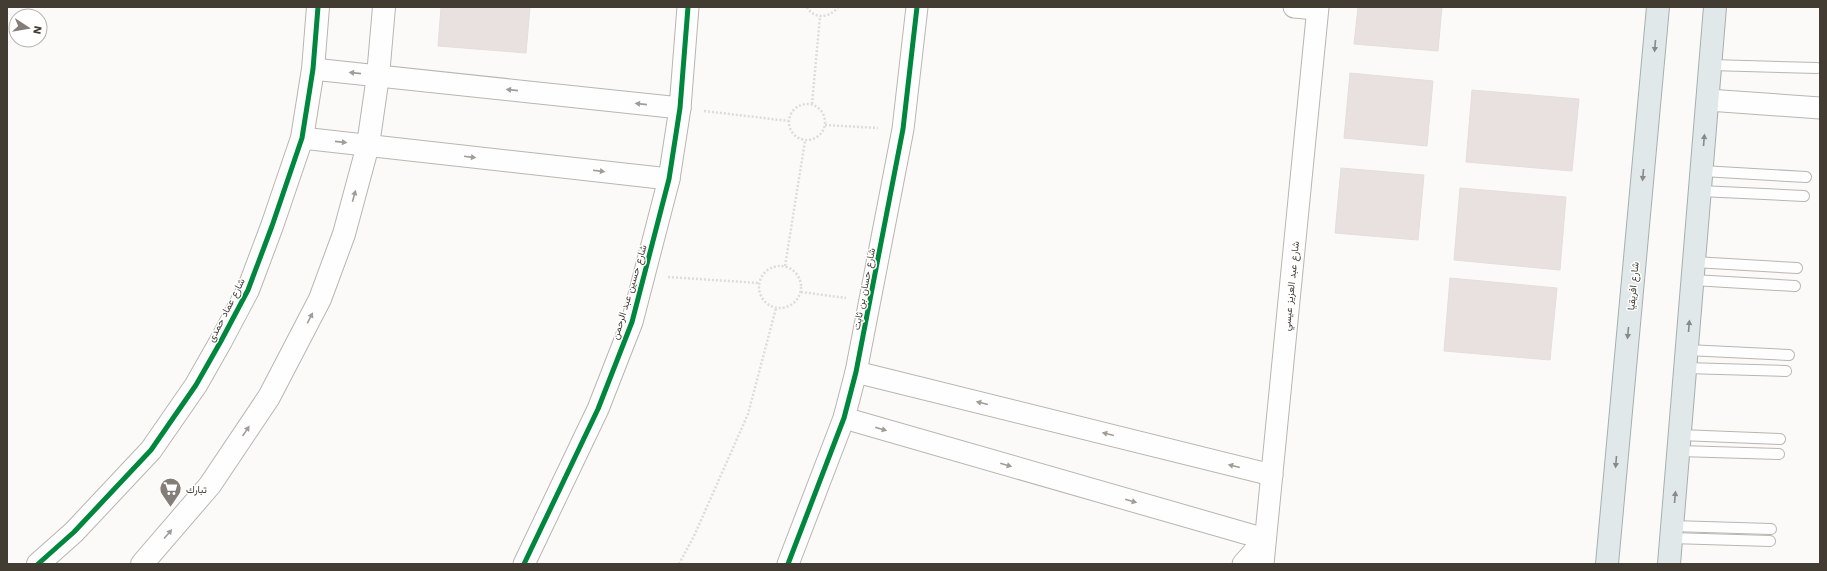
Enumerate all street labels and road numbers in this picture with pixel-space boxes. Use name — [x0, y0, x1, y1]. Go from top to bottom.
street label: شارع عبد العزيز عيسي — [1281, 240, 1304, 332]
street label: شارع حسين عبد الرحمن — [609, 243, 650, 341]
street label: شارع حسان بن ثابت — [851, 247, 878, 331]
street label: شارع افريقيا — [1625, 261, 1642, 311]
street label: شارع عماد حمدى — [205, 276, 248, 344]

